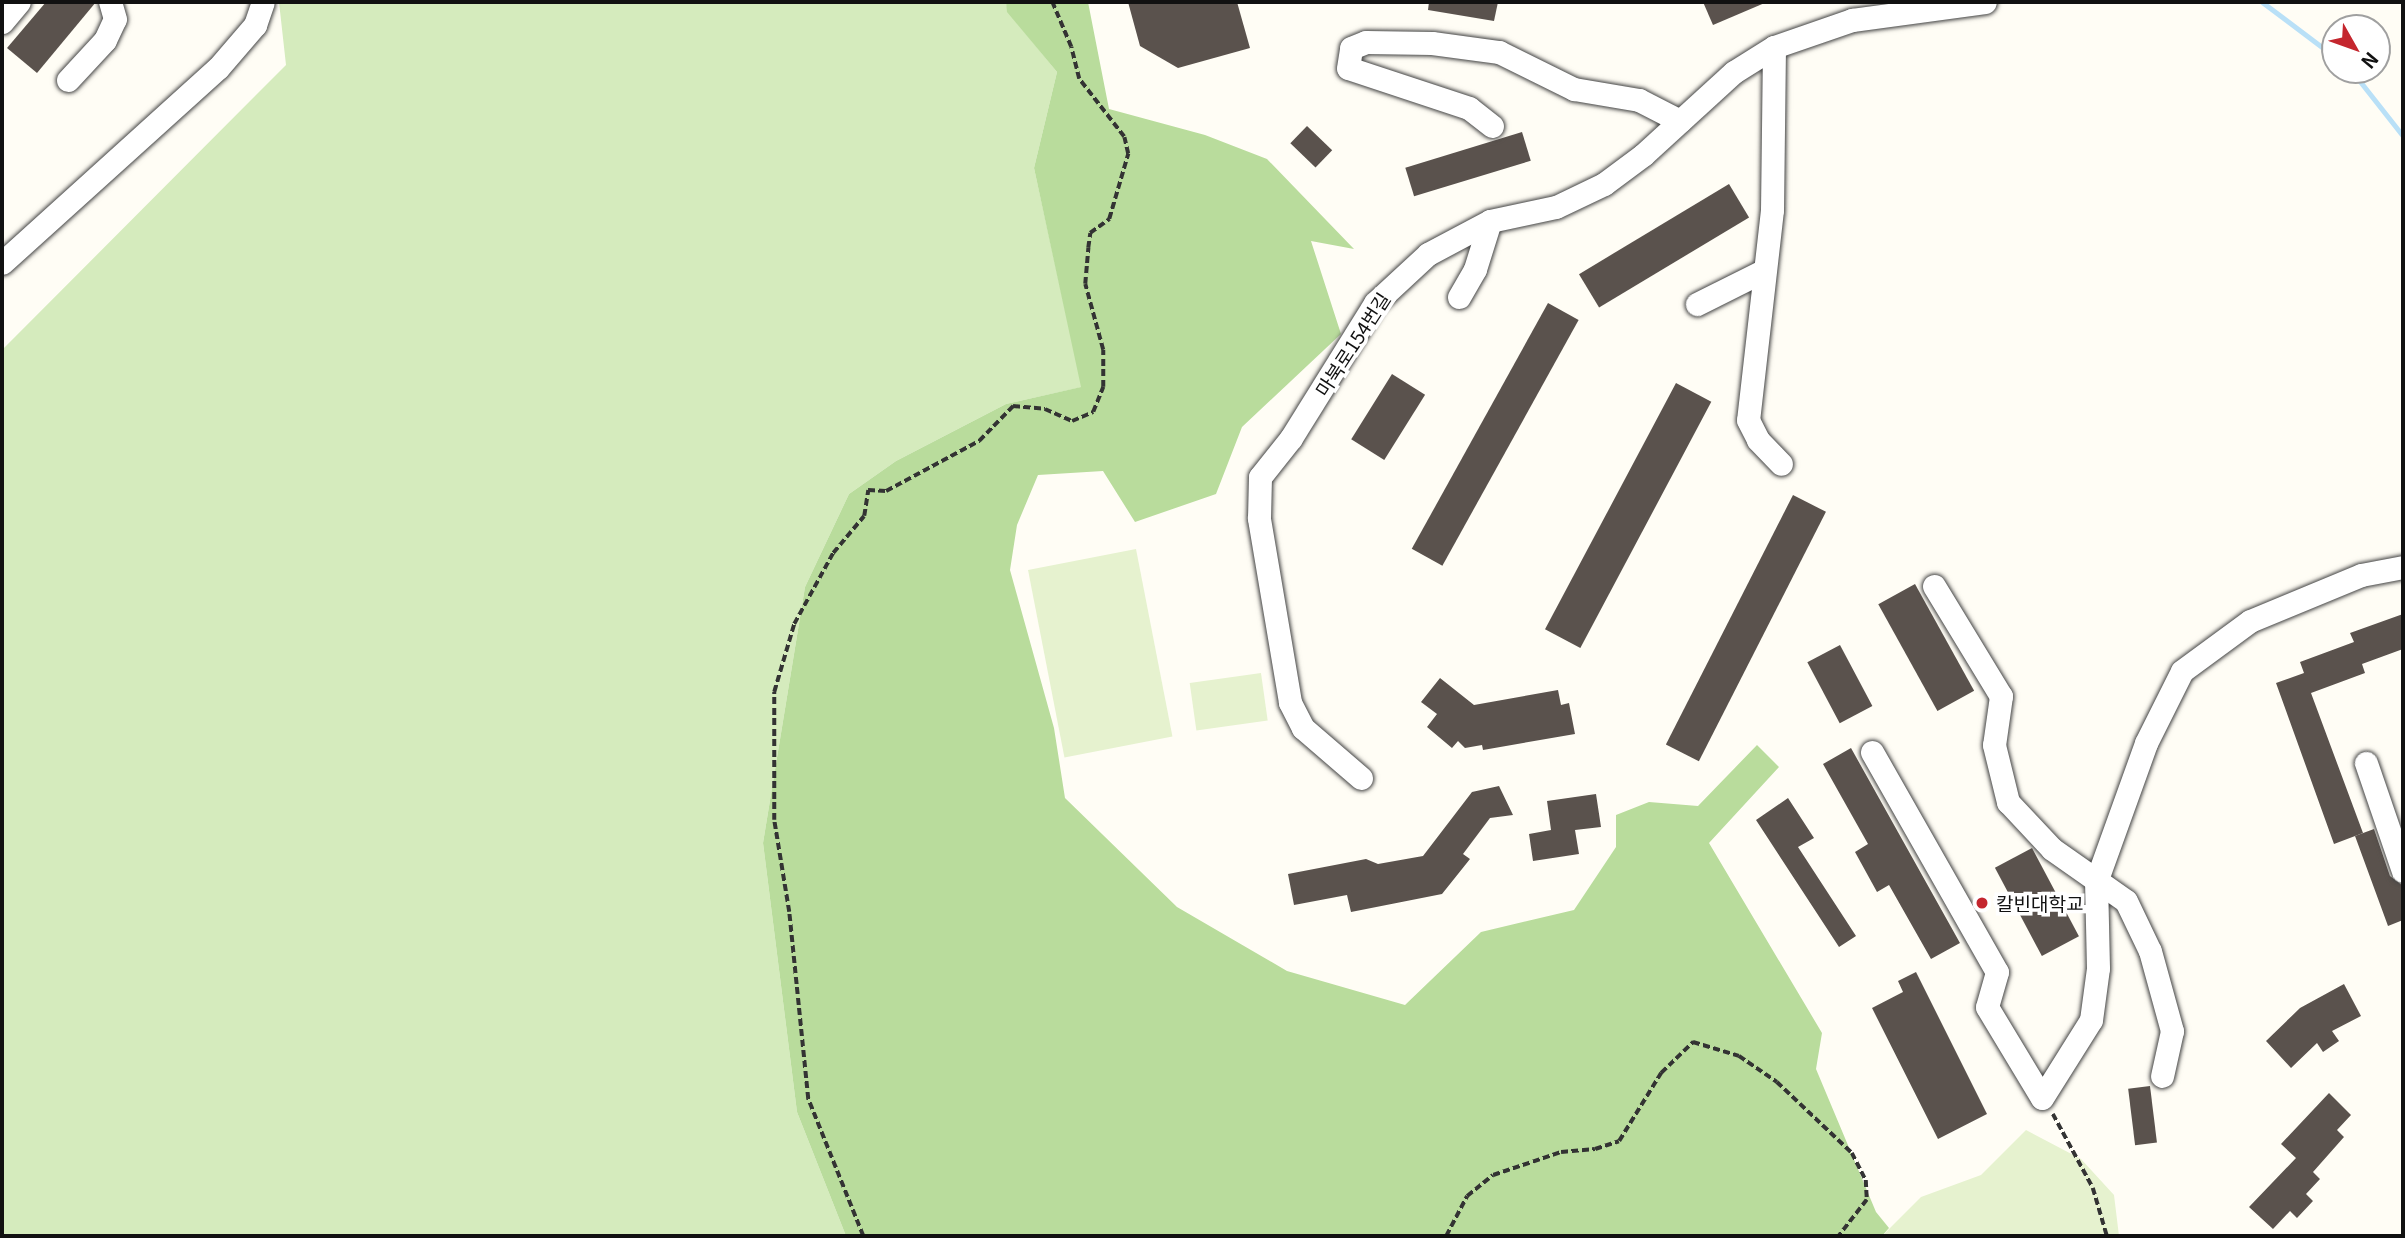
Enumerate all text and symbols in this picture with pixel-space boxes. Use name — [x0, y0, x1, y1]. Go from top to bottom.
north arrow — [2321, 14, 2391, 84]
text: N — [2356, 47, 2386, 76]
street label: 마북로154번길 — [1310, 288, 1394, 400]
place label: 칼빈대학교 — [1996, 892, 2083, 914]
marker: 칼빈대학교 — [1974, 895, 1990, 911]

